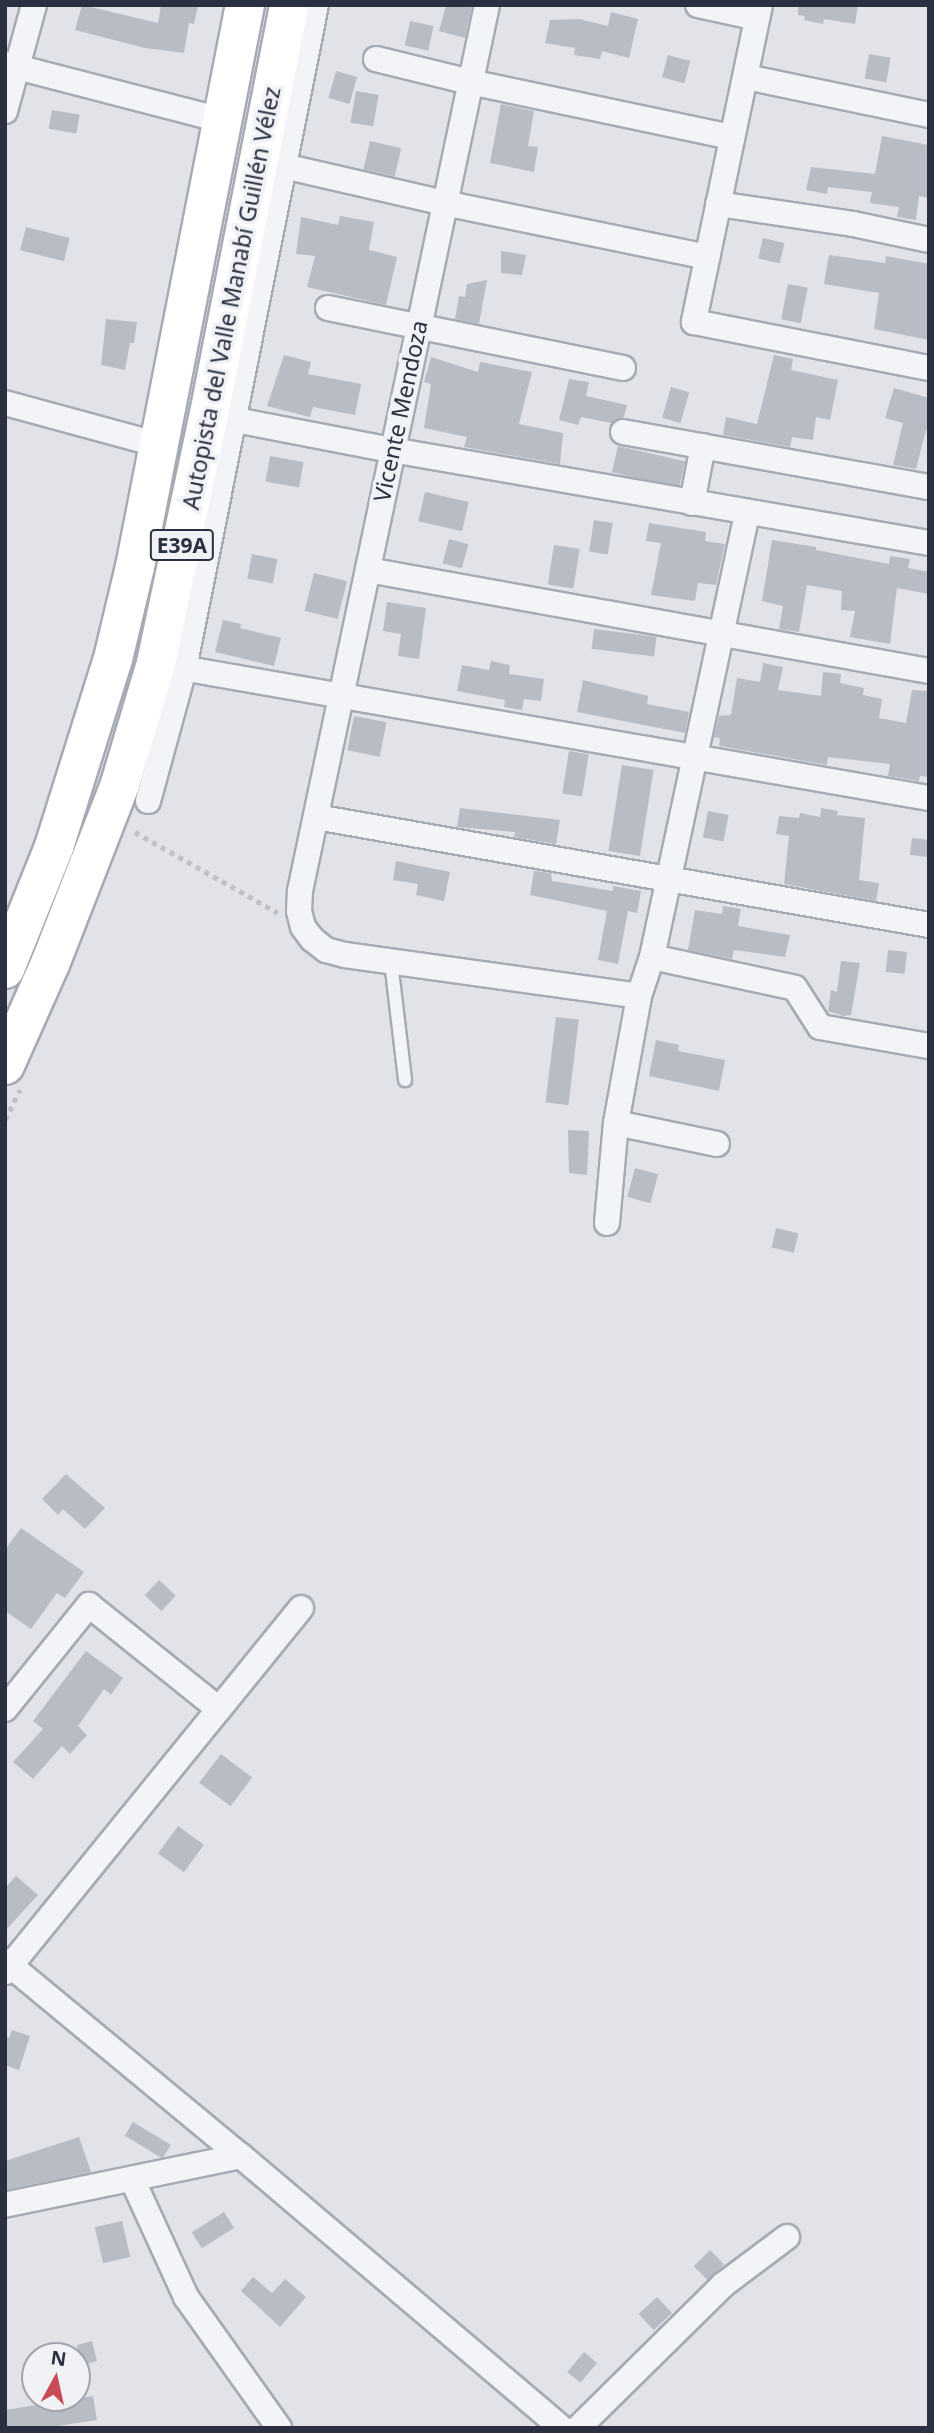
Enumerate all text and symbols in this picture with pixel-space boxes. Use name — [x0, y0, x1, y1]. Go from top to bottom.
street label: Autopista del Valle Manabí Guillén Vélez — [176, 84, 286, 512]
street label: Vicente Mendoza — [367, 318, 433, 504]
road number: E39A — [149, 528, 215, 562]
north arrow — [21, 2342, 91, 2412]
text: N — [49, 2344, 68, 2372]

